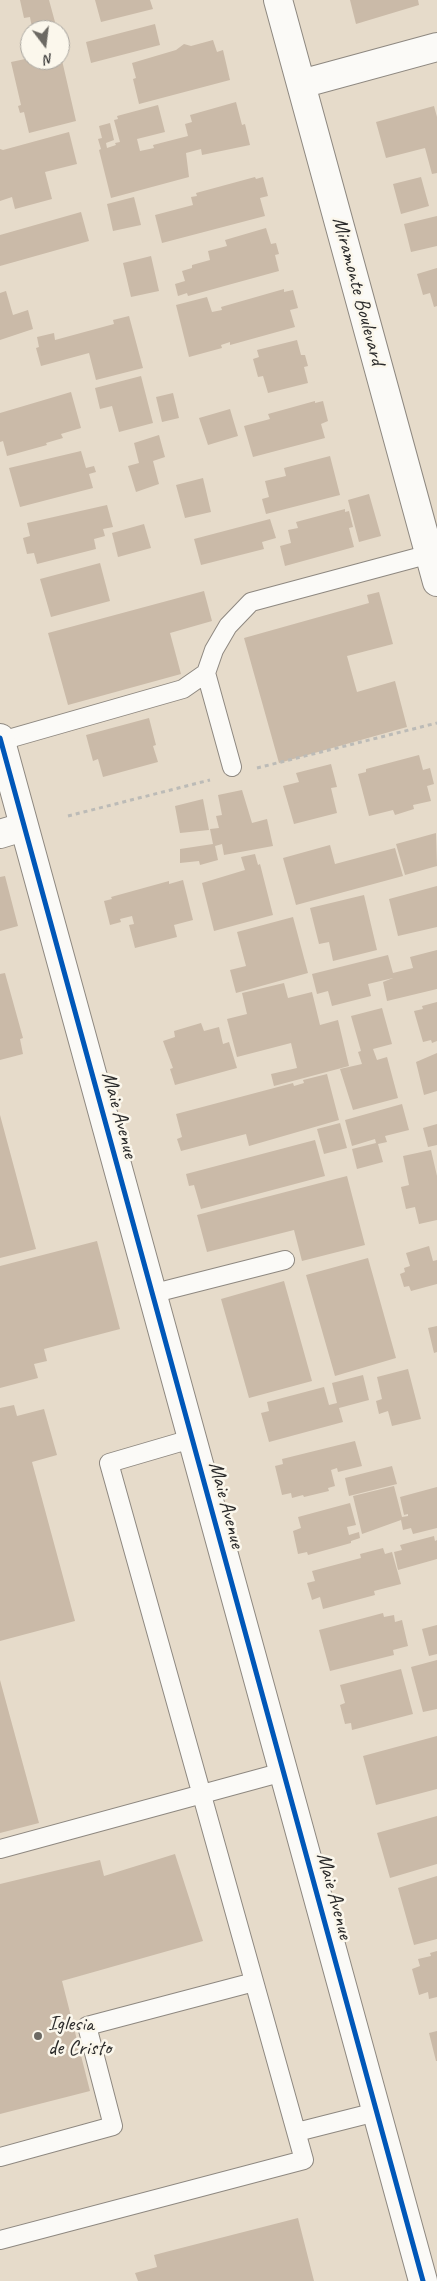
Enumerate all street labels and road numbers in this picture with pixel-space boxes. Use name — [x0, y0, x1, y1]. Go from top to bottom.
street label: Miramonte Boulevard — [326, 214, 390, 368]
street label: Maie Avenue — [95, 1069, 143, 1161]
street label: Maie Avenue — [202, 1459, 250, 1551]
street label: Maie Avenue — [310, 1850, 358, 1942]

